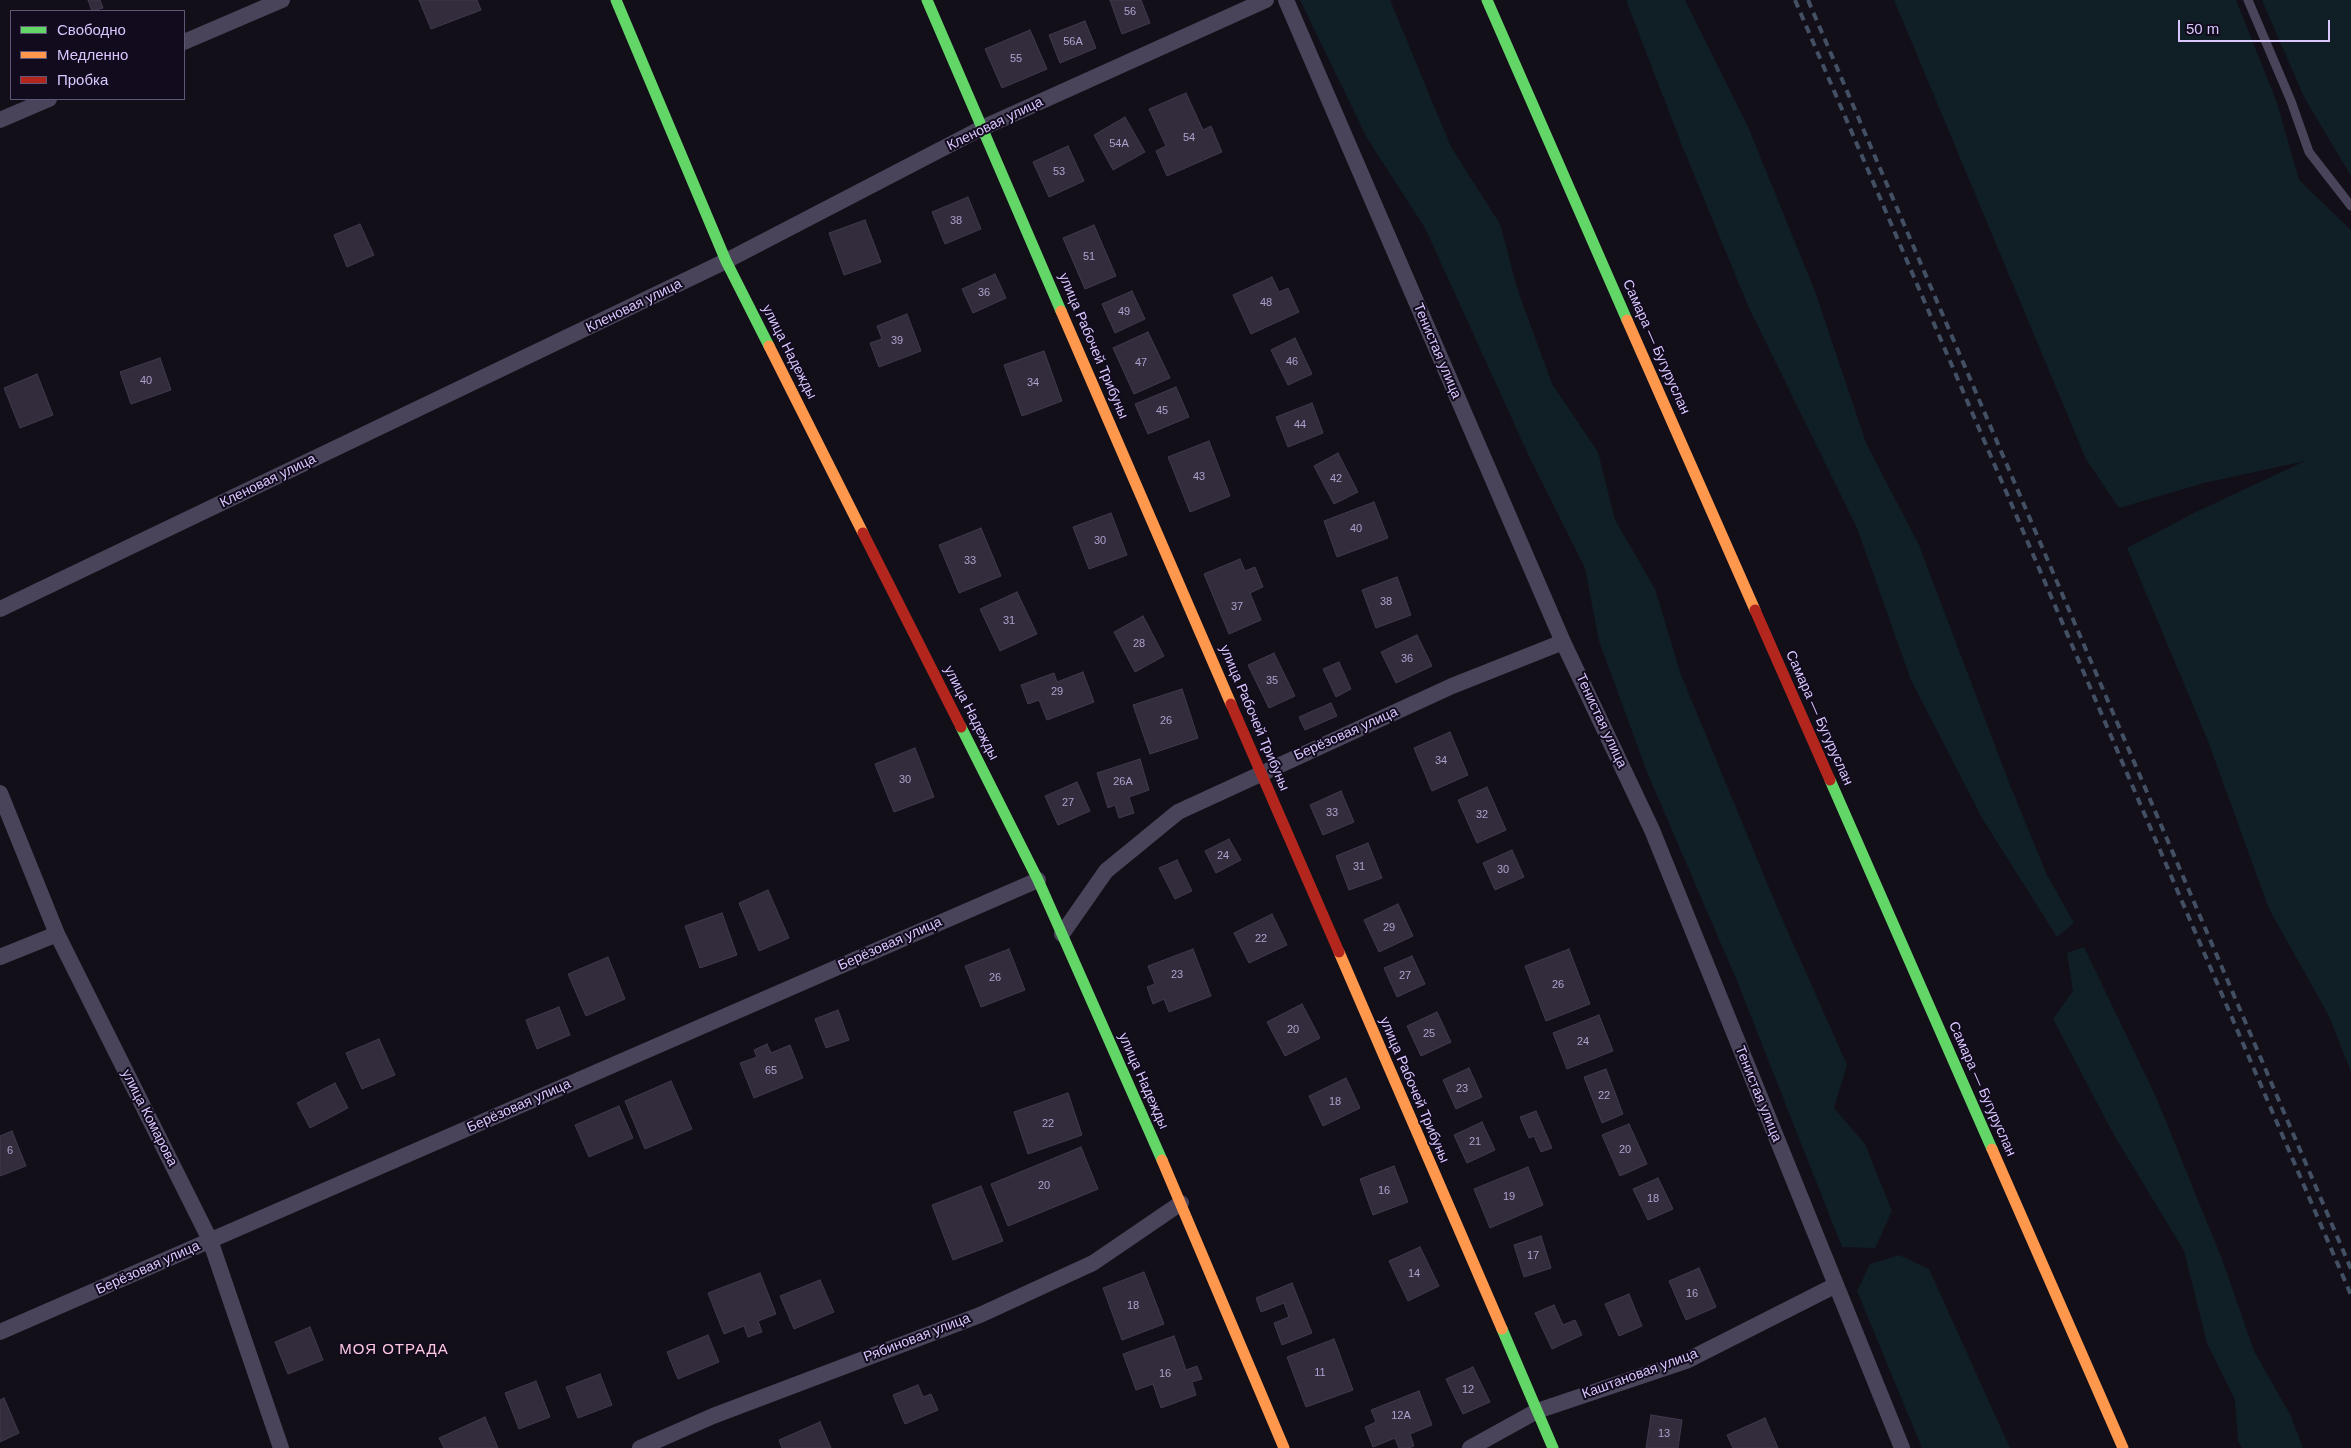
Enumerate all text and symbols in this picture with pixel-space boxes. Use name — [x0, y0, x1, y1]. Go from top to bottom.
house number: 56 — [1124, 5, 1136, 19]
legend — [10, 10, 185, 100]
scale bar — [2181, 10, 2334, 42]
text: 50 m — [2186, 20, 2219, 37]
text: Свободно — [57, 21, 126, 38]
house number: 56А — [1063, 35, 1083, 49]
text: Медленно — [57, 46, 128, 63]
house number: 55 — [1010, 52, 1022, 66]
text: Пробка — [57, 71, 108, 88]
street label: Кленовая улица — [944, 94, 1046, 154]
house number: 54 — [1183, 131, 1195, 145]
house number: 54А — [1109, 137, 1129, 151]
house number: 53 — [1053, 165, 1065, 179]
house number: 38 — [950, 214, 962, 228]
house number: 51 — [1083, 250, 1095, 264]
street label: улица Рабочей Трибуны — [1055, 270, 1131, 422]
street label: Кленовая улица — [583, 276, 685, 336]
street label: Самара — Бугуруслан — [1619, 277, 1693, 417]
house number: 36 — [978, 286, 990, 300]
house number: 48 — [1260, 296, 1272, 310]
street label: Тенистая улица — [1409, 301, 1465, 401]
street label: улица Надежды — [758, 302, 820, 402]
house number: 49 — [1118, 305, 1130, 319]
house number: 39 — [891, 334, 903, 348]
house number: 46 — [1286, 355, 1298, 369]
house number: 47 — [1135, 356, 1147, 370]
house number: 40 — [140, 374, 152, 388]
house number: 34 — [1027, 376, 1039, 390]
house number: 45 — [1156, 404, 1168, 418]
house number: 44 — [1294, 418, 1306, 432]
street label: Кленовая улица — [217, 451, 319, 511]
house number: 43 — [1193, 470, 1205, 484]
house number: 42 — [1330, 472, 1342, 486]
house number: 40 — [1350, 522, 1362, 536]
house number: 30 — [1094, 534, 1106, 548]
house number: 33 — [964, 554, 976, 568]
house number: 38 — [1380, 595, 1392, 609]
house number: 37 — [1231, 600, 1243, 614]
house number: 31 — [1003, 614, 1015, 628]
house number: 28 — [1133, 637, 1145, 651]
street label: улица Рабочей Трибуны — [1216, 642, 1292, 794]
street label: Самара — Бугуруслан — [1782, 648, 1856, 788]
house number: 36 — [1401, 652, 1413, 666]
street label: улица Надежды — [940, 663, 1002, 763]
street label: Тенистая улица — [1572, 671, 1630, 771]
house number: 35 — [1266, 674, 1278, 688]
house number: 29 — [1051, 685, 1063, 699]
street label: Берёзовая улица — [1292, 704, 1400, 764]
house number: 26 — [1160, 714, 1172, 728]
house number: 34 — [1435, 754, 1447, 768]
house number: 30 — [899, 773, 911, 787]
house number: 26А — [1113, 775, 1133, 789]
house number: 27 — [1062, 796, 1074, 810]
house number: 33 — [1326, 806, 1338, 820]
house number: 32 — [1476, 808, 1488, 822]
house number: 24 — [1217, 849, 1229, 863]
house number: 31 — [1353, 860, 1365, 874]
house number: 30 — [1497, 863, 1509, 877]
street label: Берёзовая улица — [836, 914, 944, 974]
house number: 29 — [1383, 921, 1395, 935]
house number: 22 — [1255, 932, 1267, 946]
house number: 23 — [1171, 968, 1183, 982]
house number: 27 — [1399, 969, 1411, 983]
house number: 26 — [989, 971, 1001, 985]
house number: 26 — [1552, 978, 1564, 992]
street label: улица Рабочей Трибуны — [1376, 1014, 1452, 1166]
street label: Самара — Бугуруслан — [1945, 1019, 2019, 1159]
house number: 20 — [1287, 1023, 1299, 1037]
house number: 25 — [1423, 1027, 1435, 1041]
street label: улица Надежды — [1114, 1030, 1172, 1132]
house number: 24 — [1577, 1035, 1589, 1049]
street label: Тенистая улица — [1731, 1044, 1785, 1144]
house number: 65 — [765, 1064, 777, 1078]
street label: улица Комарова — [117, 1067, 181, 1169]
street label: Берёзовая улица — [465, 1076, 573, 1136]
house number: 23 — [1456, 1082, 1468, 1096]
house number: 22 — [1598, 1089, 1610, 1103]
house number: 18 — [1329, 1095, 1341, 1109]
house number: 22 — [1042, 1117, 1054, 1131]
house number: 21 — [1469, 1135, 1481, 1149]
house number: 20 — [1619, 1143, 1631, 1157]
house number: 6 — [7, 1144, 13, 1158]
house number: 20 — [1038, 1179, 1050, 1193]
house number: 16 — [1378, 1184, 1390, 1198]
house number: 19 — [1503, 1190, 1515, 1204]
house number: 18 — [1647, 1192, 1659, 1206]
street label: Берёзовая улица — [94, 1238, 202, 1298]
house number: 17 — [1527, 1249, 1539, 1263]
house number: 14 — [1408, 1267, 1420, 1281]
house number: 16 — [1686, 1287, 1698, 1301]
house number: 18 — [1127, 1299, 1139, 1313]
street label: Рябиновая улица — [861, 1310, 973, 1366]
district label: МОЯ ОТРАДА — [338, 1341, 450, 1359]
street label: Каштановая улица — [1580, 1345, 1700, 1403]
house number: 11 — [1314, 1366, 1326, 1380]
house number: 16 — [1159, 1367, 1171, 1381]
house number: 12 — [1462, 1383, 1474, 1397]
house number: 12А — [1391, 1409, 1411, 1423]
house number: 13 — [1658, 1427, 1670, 1441]

